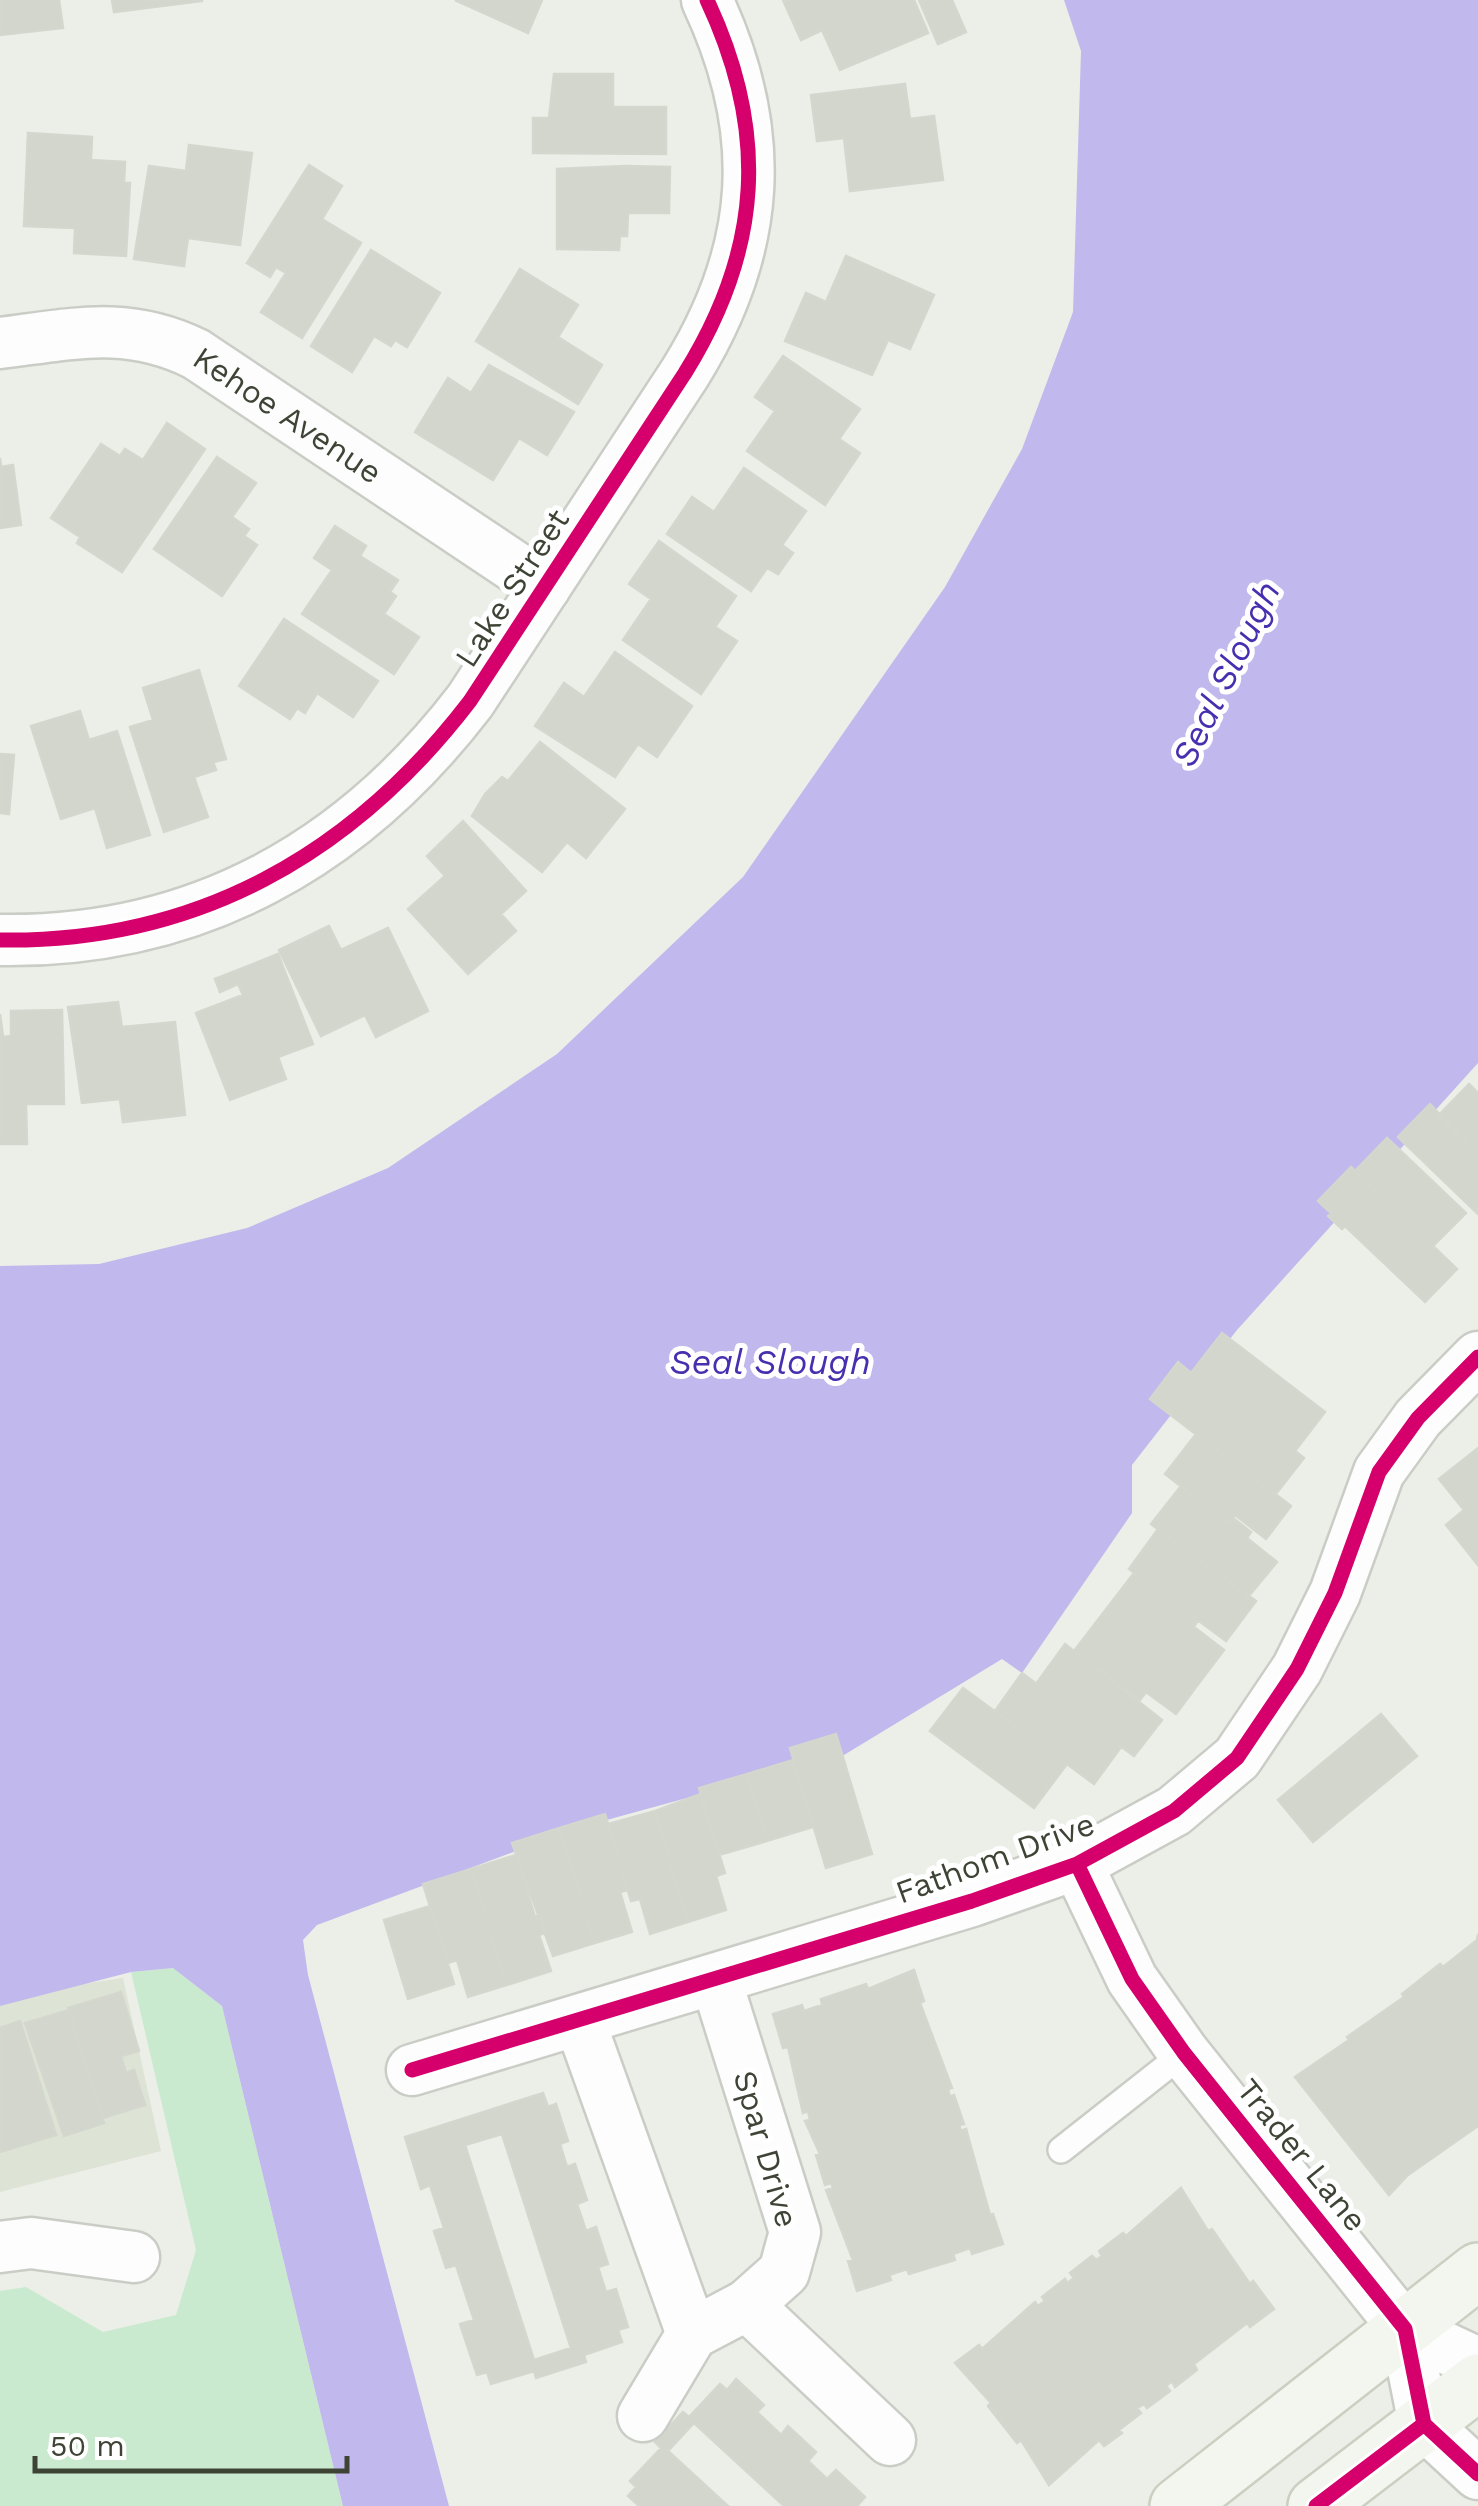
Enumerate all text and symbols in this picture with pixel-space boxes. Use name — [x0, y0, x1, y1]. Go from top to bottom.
street label: Kehoe Avenue — [186, 339, 389, 492]
street label: Lake Street — [447, 502, 577, 674]
water label: Seal Slough — [1163, 574, 1289, 774]
water label: Seal Slough — [669, 1341, 871, 1383]
street label: Fathom Drive — [890, 1804, 1100, 1912]
street label: Spar Drive — [725, 2066, 807, 2232]
street label: Trader Lane — [1229, 2071, 1375, 2239]
scale bar — [35, 2411, 348, 2473]
text: 50 m — [50, 2428, 125, 2463]

